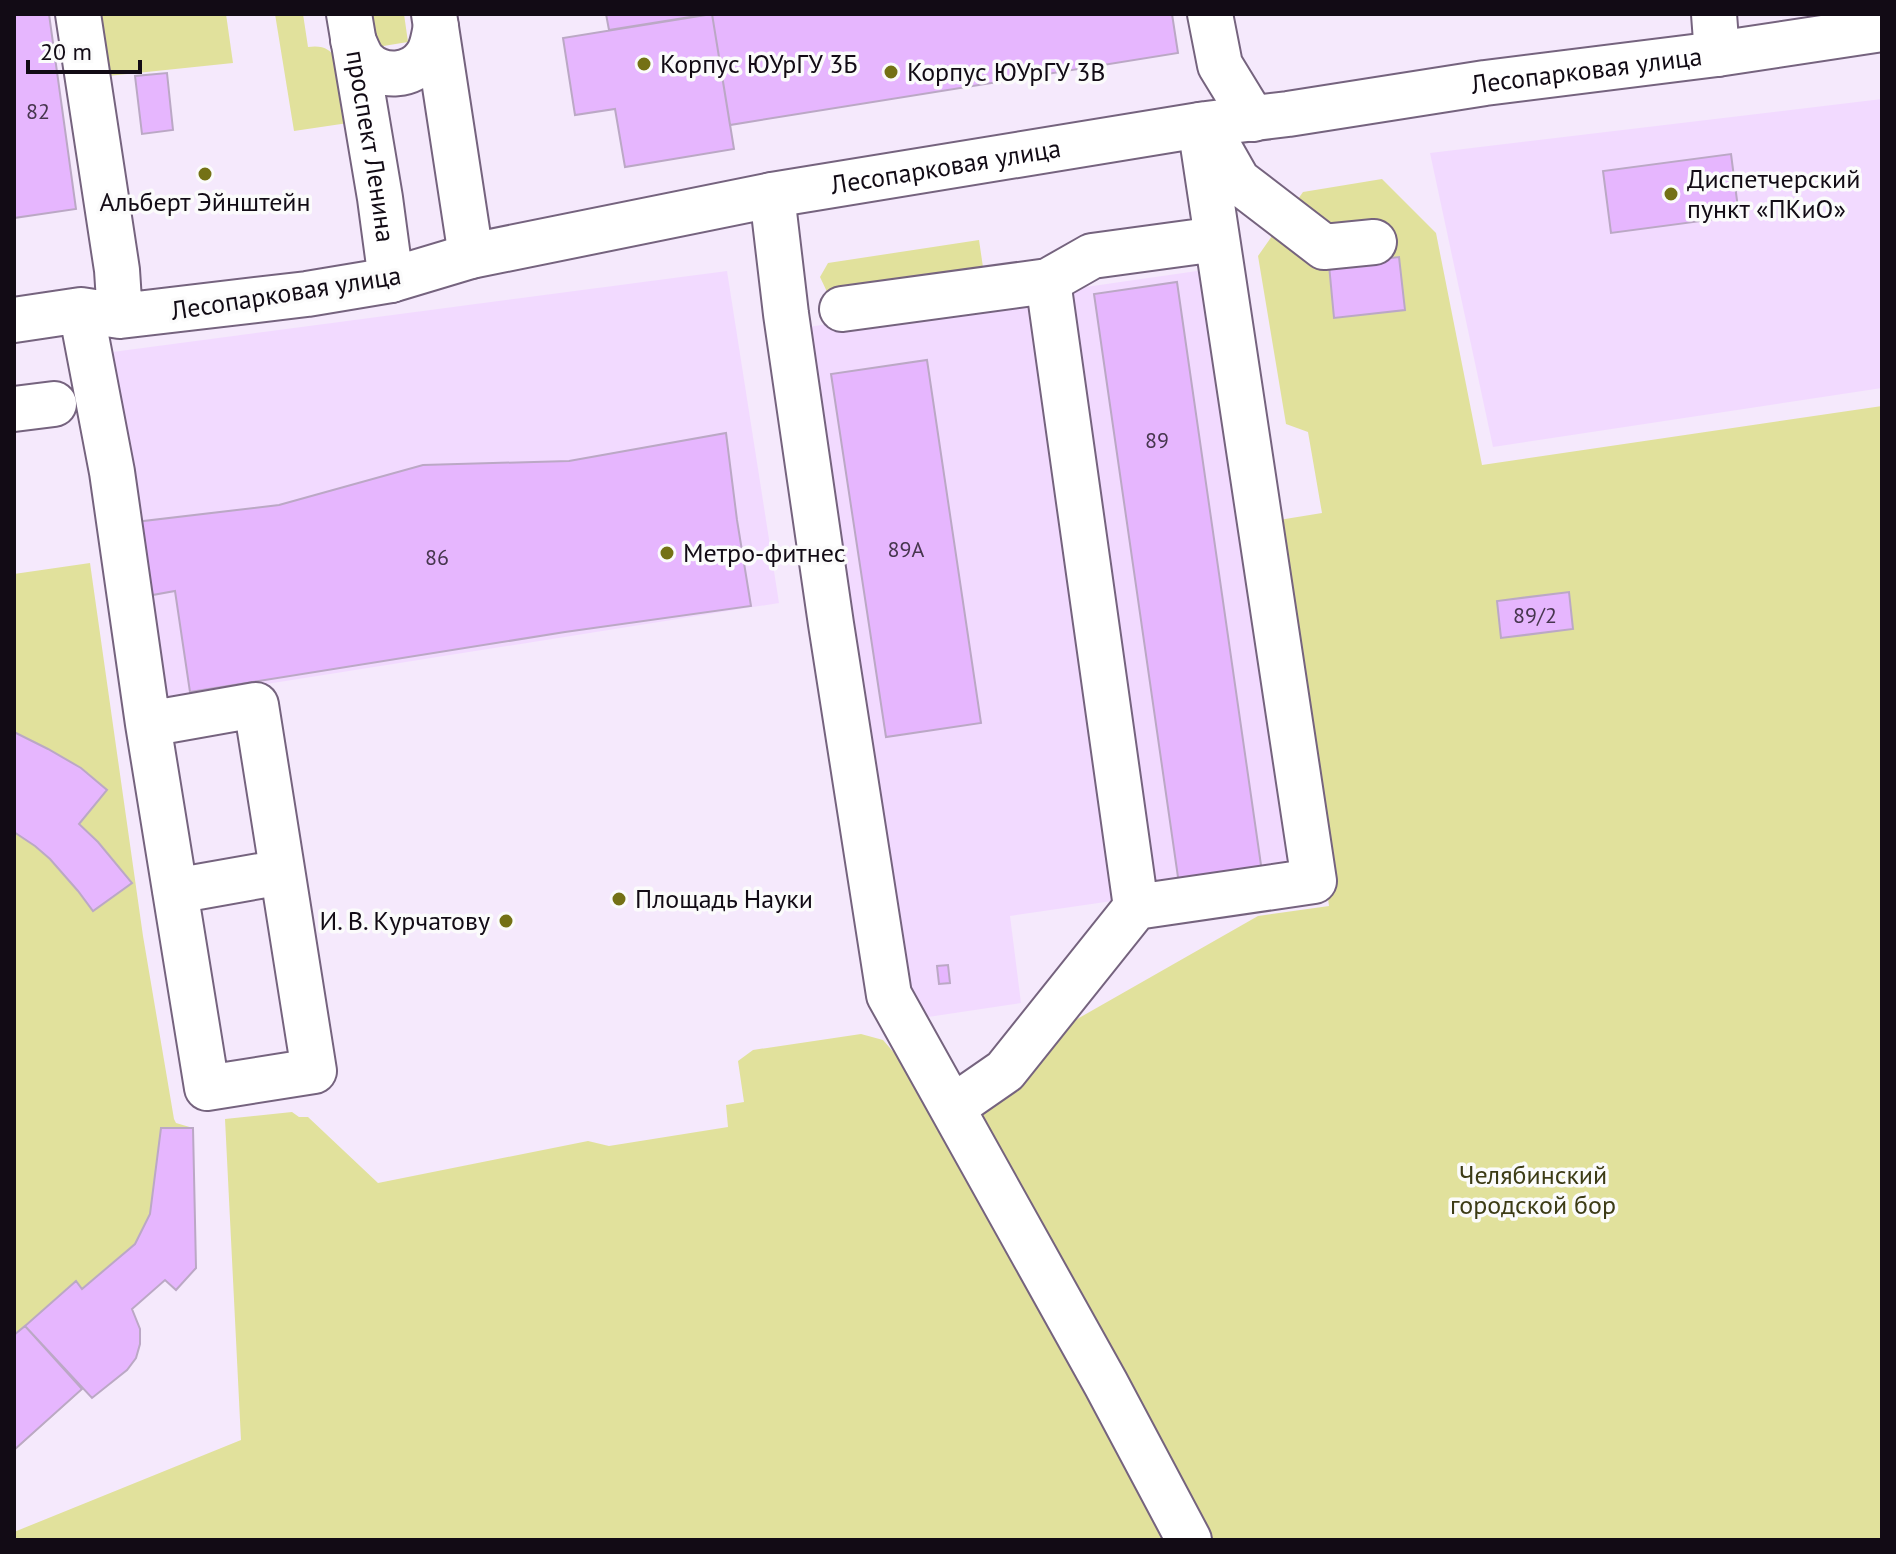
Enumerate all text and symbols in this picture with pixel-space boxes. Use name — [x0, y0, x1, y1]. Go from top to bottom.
scale bar — [28, 24, 140, 74]
text: 20 m — [40, 36, 92, 67]
street label: Лесопарковая улица — [1467, 39, 1704, 101]
place label: Корпус ЮУрГУ 3Б — [660, 47, 858, 80]
street label: проспект Ленина — [339, 48, 403, 244]
marker: Корпус ЮУрГУ 3Б — [635, 55, 653, 73]
place label: Корпус ЮУрГУ 3В — [907, 55, 1106, 88]
marker: Корпус ЮУрГУ 3В — [882, 63, 900, 81]
house number: 82 — [26, 97, 50, 125]
street label: Лесопарковая улица — [827, 131, 1063, 201]
place label: Диспетчерский пункт «ПКиО» — [1687, 162, 1860, 225]
marker: Альберт Эйнштейн — [196, 165, 214, 183]
place label: Альберт Эйнштейн — [99, 185, 311, 218]
marker: Диспетчерский пункт «ПКиО» — [1662, 185, 1680, 203]
street label: Лесопарковая улица — [168, 258, 403, 327]
house number: 89 — [1145, 426, 1169, 454]
house number: 89А — [888, 535, 925, 563]
place label: Метро-фитнес — [683, 536, 845, 569]
house number: 86 — [425, 543, 449, 571]
marker: Метро-фитнес — [658, 544, 676, 562]
house number: 89/2 — [1513, 601, 1557, 629]
place label: Площадь Науки — [635, 882, 813, 915]
marker: Площадь Науки — [610, 890, 628, 908]
place label: И. В. Курчатову — [320, 904, 490, 937]
marker: И. В. Курчатову — [497, 912, 515, 930]
park label: Челябинский городской бор — [1450, 1158, 1616, 1221]

